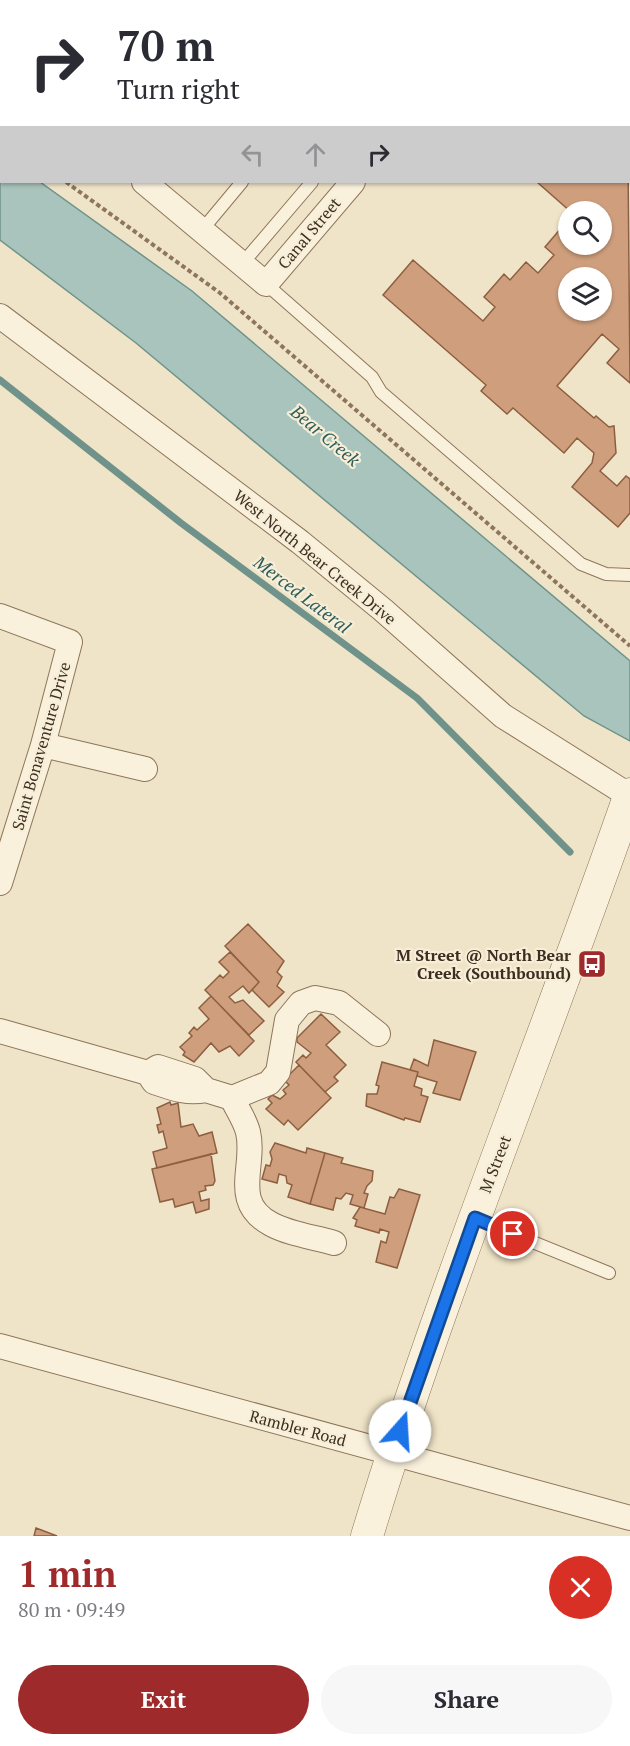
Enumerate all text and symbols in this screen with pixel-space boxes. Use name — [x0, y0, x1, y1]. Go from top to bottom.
text: 70 m — [117, 17, 215, 73]
icon: right — [18, 24, 96, 102]
text: Turn right — [117, 71, 240, 107]
icon: left — [236, 138, 269, 171]
icon: ahead — [299, 138, 332, 171]
icon: right — [362, 138, 395, 171]
street label: Canal Street — [272, 192, 346, 274]
map controls — [558, 201, 612, 321]
button: search — [558, 201, 612, 255]
button: layers — [558, 267, 612, 321]
water label: Bear Creek — [285, 399, 366, 471]
street label: West North Bear Creek Drive — [229, 484, 401, 630]
water label: Merced Lateral — [248, 549, 356, 639]
street label: Saint Bonaventure Drive — [6, 659, 76, 833]
place label: M Street @ North Bear Creek (Southbound) — [396, 944, 571, 984]
bus stop icon: M Street @ North Bear Creek (Southbound) — [576, 948, 608, 980]
street label: M Street — [474, 1132, 516, 1196]
pin — [487, 1208, 538, 1259]
icon: arrive — [496, 1217, 529, 1250]
position arrow — [368, 1399, 432, 1463]
street label: Rambler Road — [247, 1405, 349, 1452]
text: 1 min — [18, 1550, 116, 1597]
button: close — [549, 1556, 612, 1619]
text: 80 m · 09:49 — [18, 1596, 125, 1623]
button: Exit — [18, 1665, 309, 1734]
button: Share — [321, 1665, 612, 1734]

